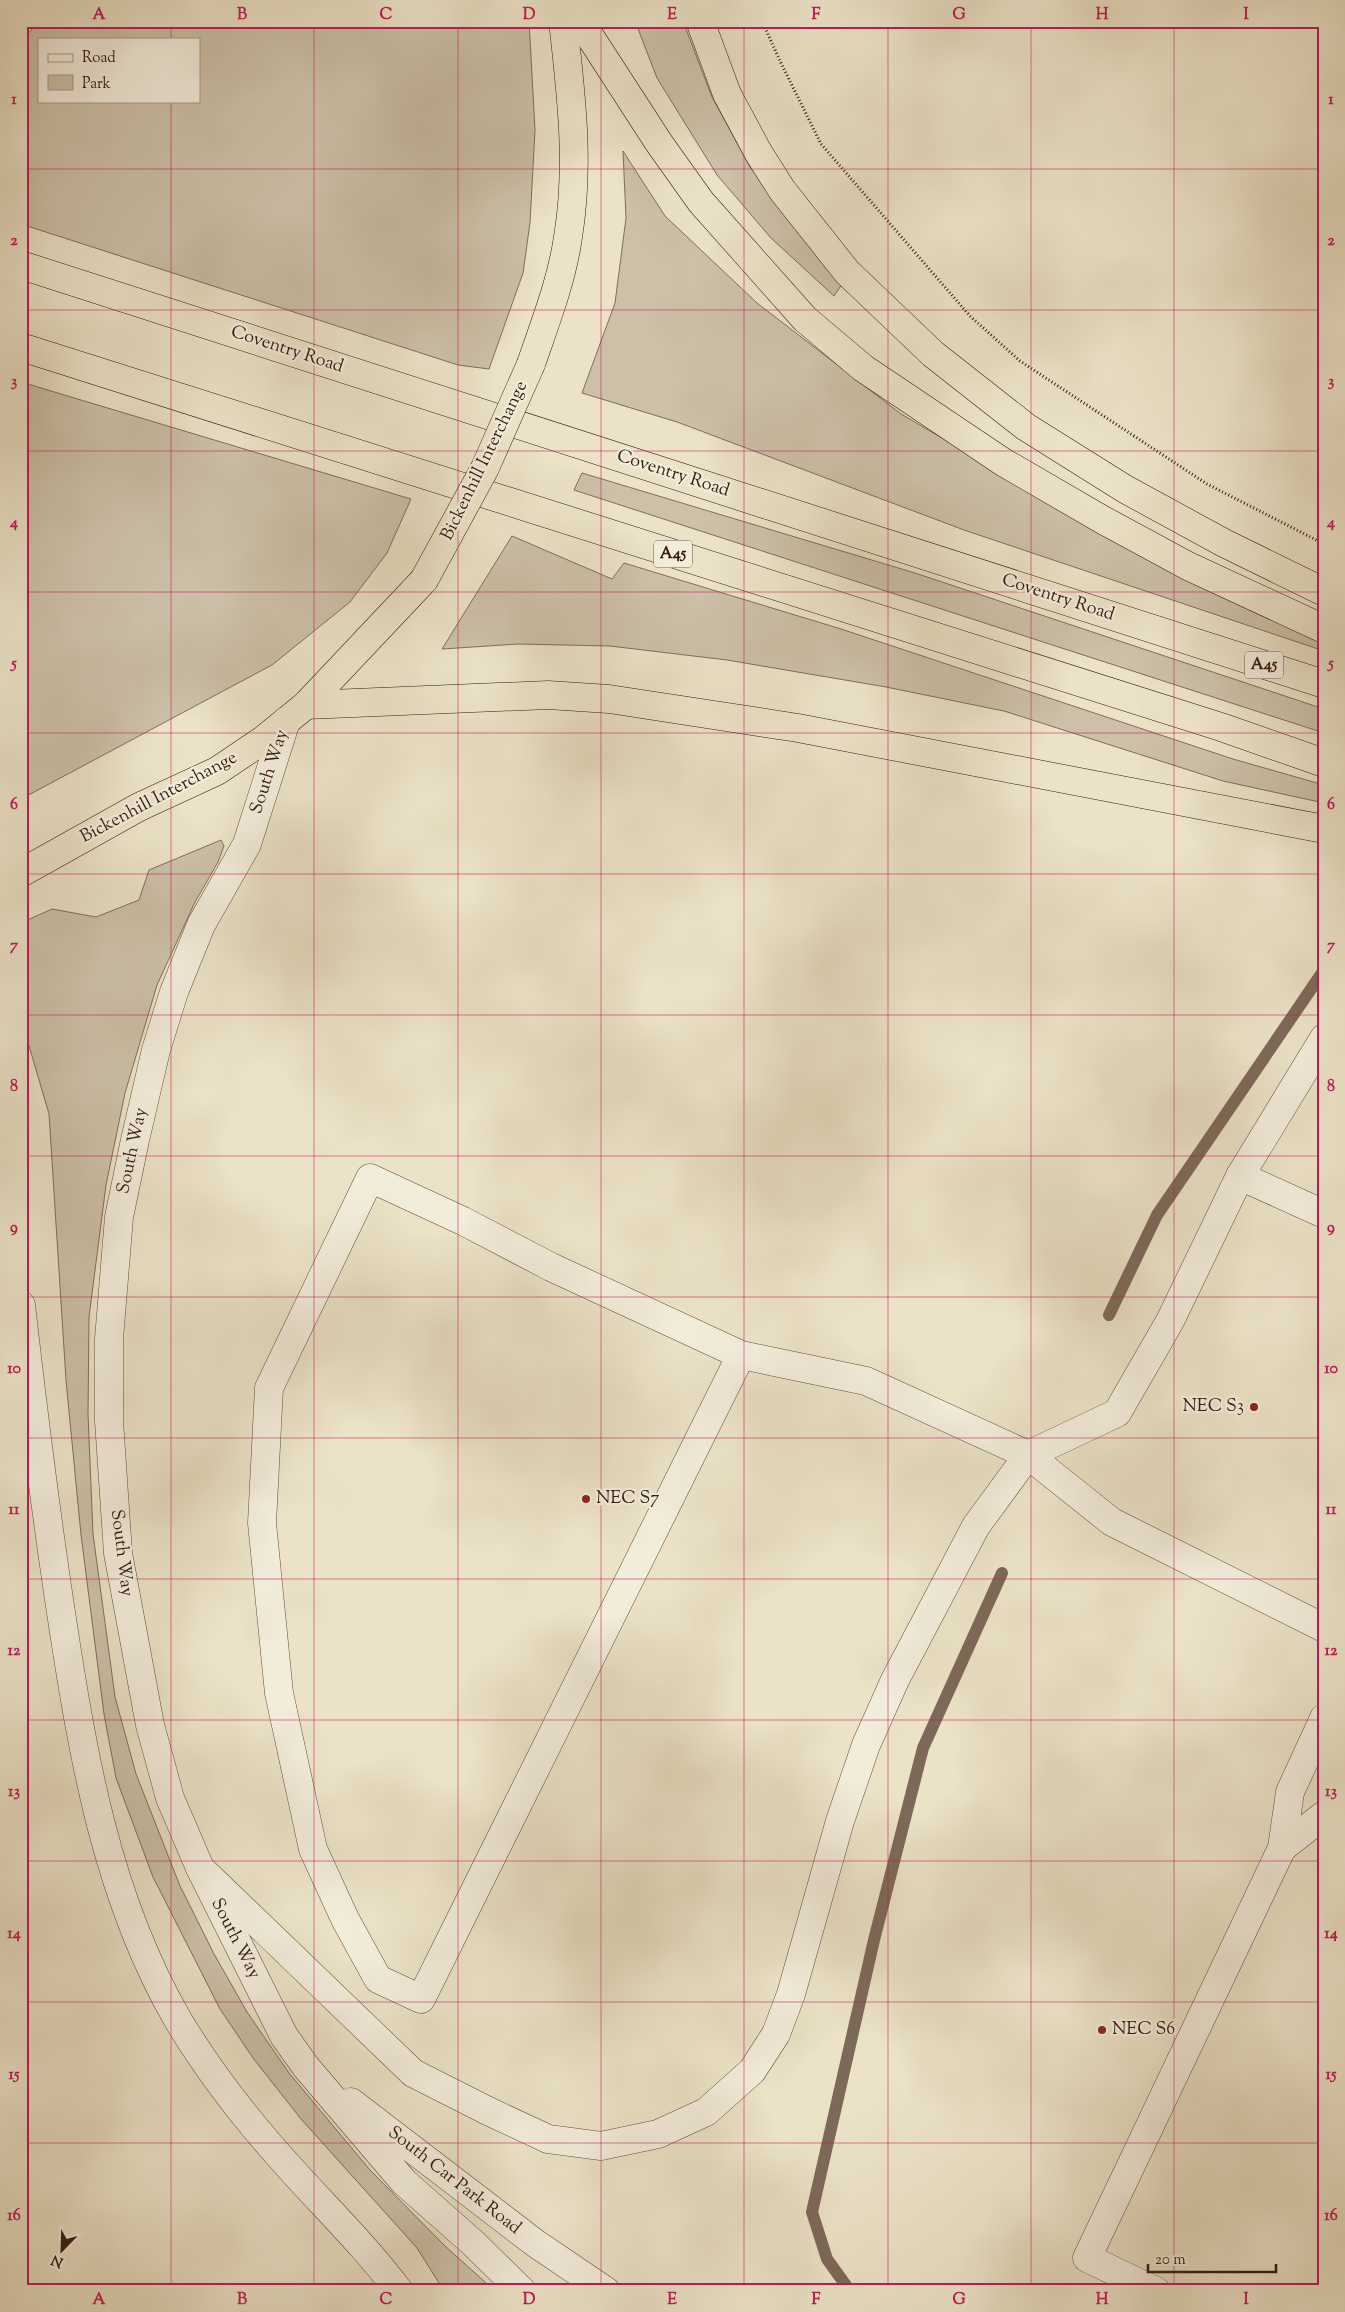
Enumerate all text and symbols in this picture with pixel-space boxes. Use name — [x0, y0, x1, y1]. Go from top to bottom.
text: A — [93, 4, 106, 27]
text: B — [237, 4, 247, 27]
text: C — [380, 4, 393, 27]
text: D — [523, 4, 536, 27]
text: E — [667, 4, 677, 27]
text: F — [812, 4, 821, 27]
text: G — [952, 4, 966, 27]
text: H — [1096, 4, 1109, 27]
text: I — [1243, 4, 1249, 27]
legend — [38, 38, 200, 102]
text: Road — [82, 48, 116, 69]
text: Park — [82, 74, 111, 95]
text: 1 — [11, 89, 17, 112]
text: 1 — [1328, 89, 1334, 112]
text: 2 — [10, 230, 18, 253]
text: 2 — [1327, 230, 1335, 253]
street label: Coventry Road — [227, 320, 347, 380]
text: 3 — [11, 371, 18, 394]
text: 3 — [1328, 371, 1335, 394]
street label: Bickenhill Interchange — [435, 377, 535, 545]
street label: Coventry Road — [613, 444, 733, 504]
text: 4 — [9, 512, 18, 535]
text: 4 — [1326, 512, 1335, 535]
road number: A45 — [654, 540, 692, 568]
street label: Coventry Road — [998, 568, 1118, 628]
road number: A45 — [1245, 652, 1283, 678]
text: 5 — [9, 653, 17, 676]
text: 5 — [1326, 653, 1334, 676]
street label: South Way — [244, 726, 296, 818]
street label: Bickenhill Interchange — [76, 746, 242, 850]
text: 6 — [10, 794, 18, 817]
text: 6 — [1327, 794, 1335, 817]
text: 7 — [10, 935, 19, 958]
text: 7 — [1327, 935, 1336, 958]
text: 8 — [10, 1076, 18, 1099]
text: 8 — [1327, 1076, 1335, 1099]
street label: South Way — [111, 1106, 155, 1196]
text: 9 — [10, 1217, 18, 1240]
text: 9 — [1327, 1217, 1335, 1240]
text: 10 — [7, 1358, 21, 1381]
text: 10 — [1324, 1358, 1338, 1381]
place label: NEC S3 — [1182, 1394, 1244, 1420]
marker: NEC S3 — [1248, 1401, 1260, 1413]
place label: NEC S7 — [596, 1486, 659, 1512]
marker: NEC S7 — [580, 1493, 592, 1505]
text: 11 — [9, 1499, 20, 1522]
text: 11 — [1326, 1499, 1337, 1522]
street label: South Way — [103, 1508, 139, 1598]
text: 12 — [8, 1640, 21, 1663]
text: 12 — [1325, 1640, 1338, 1663]
text: 13 — [8, 1781, 20, 1804]
text: 13 — [1325, 1781, 1337, 1804]
street label: South Way — [204, 1894, 266, 1984]
text: 14 — [7, 1923, 21, 1946]
text: 14 — [1324, 1923, 1338, 1946]
place label: NEC S6 — [1112, 2017, 1175, 2043]
marker: NEC S6 — [1096, 2024, 1108, 2036]
text: 15 — [9, 2064, 20, 2087]
text: 15 — [1326, 2064, 1337, 2087]
street label: South Car Park Road — [382, 2121, 526, 2241]
text: 16 — [7, 2205, 21, 2228]
text: 16 — [1324, 2205, 1338, 2228]
north arrow — [38, 2224, 88, 2274]
scale bar — [1148, 2242, 1275, 2274]
text: N — [49, 2249, 67, 2272]
text: 20 m — [1155, 2250, 1186, 2271]
text: A — [93, 2289, 106, 2312]
text: B — [237, 2289, 247, 2312]
text: C — [380, 2289, 393, 2312]
text: D — [523, 2289, 536, 2312]
text: E — [667, 2289, 677, 2312]
text: F — [812, 2289, 821, 2312]
text: G — [952, 2289, 966, 2312]
text: H — [1096, 2289, 1109, 2312]
text: I — [1243, 2289, 1249, 2312]

